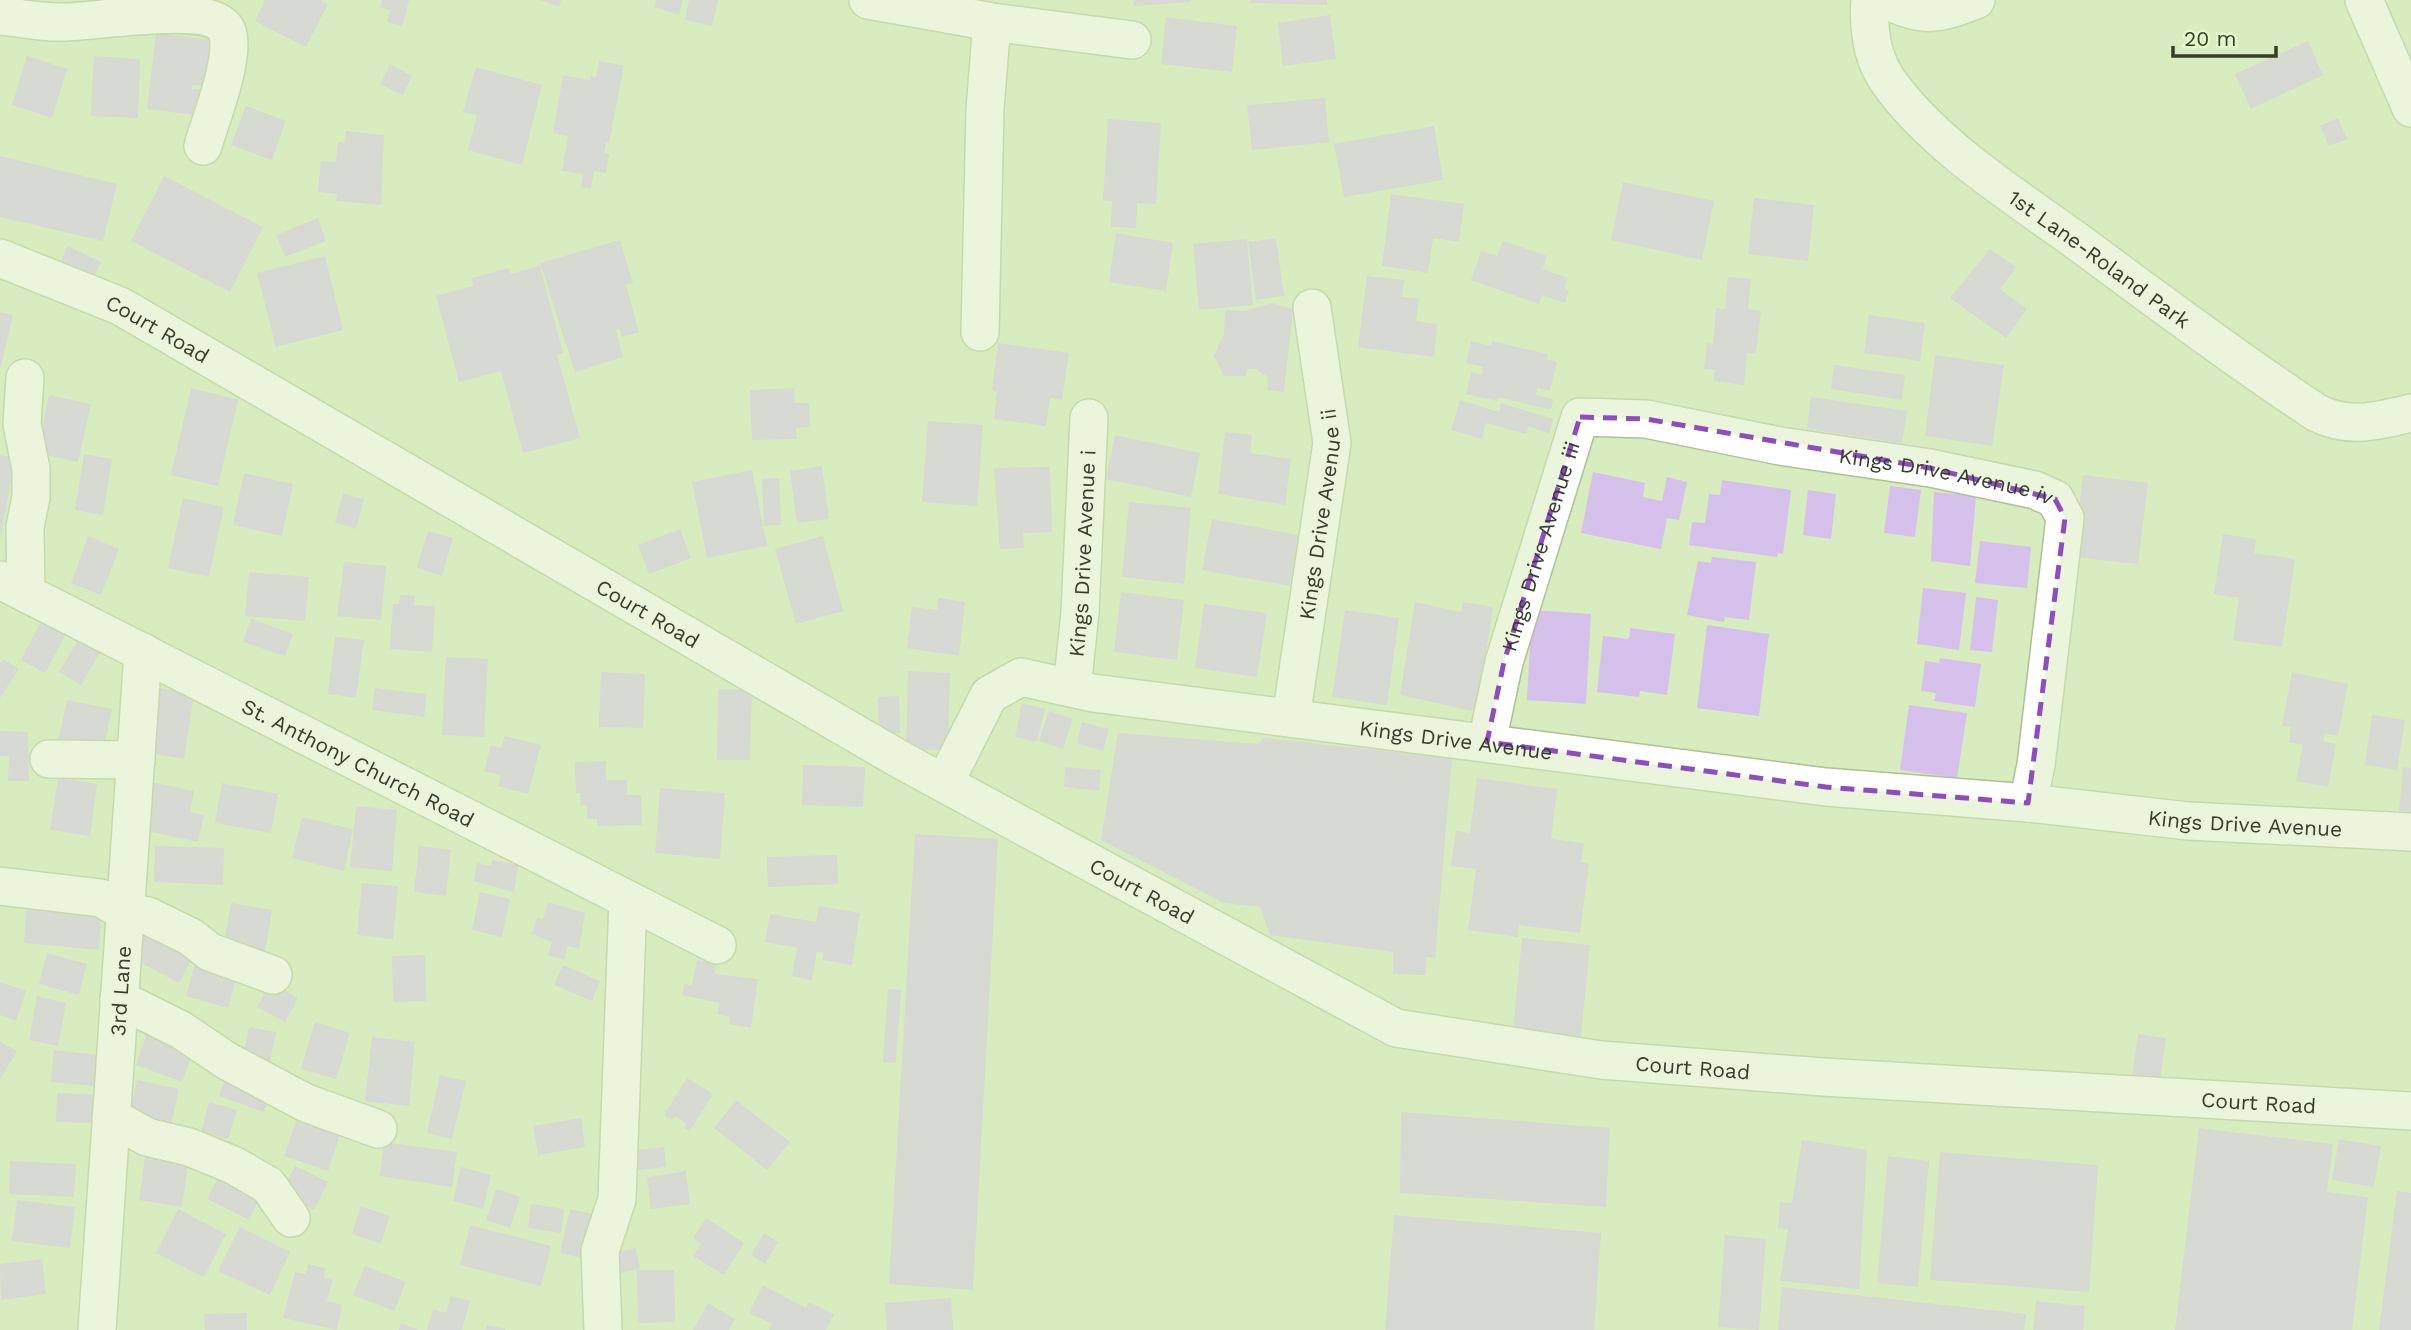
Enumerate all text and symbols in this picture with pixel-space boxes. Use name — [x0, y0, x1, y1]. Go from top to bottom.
scale bar — [2173, 14, 2276, 58]
text: 20 m — [2184, 26, 2236, 51]
street label: 1st Lane-Roland Park — [2004, 184, 2195, 333]
street label: Court Road — [103, 289, 214, 368]
street label: Kings Drive Avenue ii — [1293, 407, 1345, 621]
street label: Kings Drive Avenue iii — [1496, 438, 1584, 654]
street label: Kings Drive Avenue iv — [1837, 442, 2058, 509]
street label: Kings Drive Avenue i — [1063, 449, 1100, 658]
street label: Court Road — [592, 573, 704, 653]
street label: St. Anthony Church Road — [238, 693, 479, 832]
street label: Kings Drive Avenue — [1358, 715, 1554, 764]
street label: Kings Drive Avenue — [2147, 804, 2343, 841]
street label: Court Road — [1086, 852, 1199, 929]
street label: 3rd Lane — [104, 945, 136, 1037]
street label: Court Road — [1634, 1050, 1751, 1084]
street label: Court Road — [2200, 1086, 2317, 1118]

